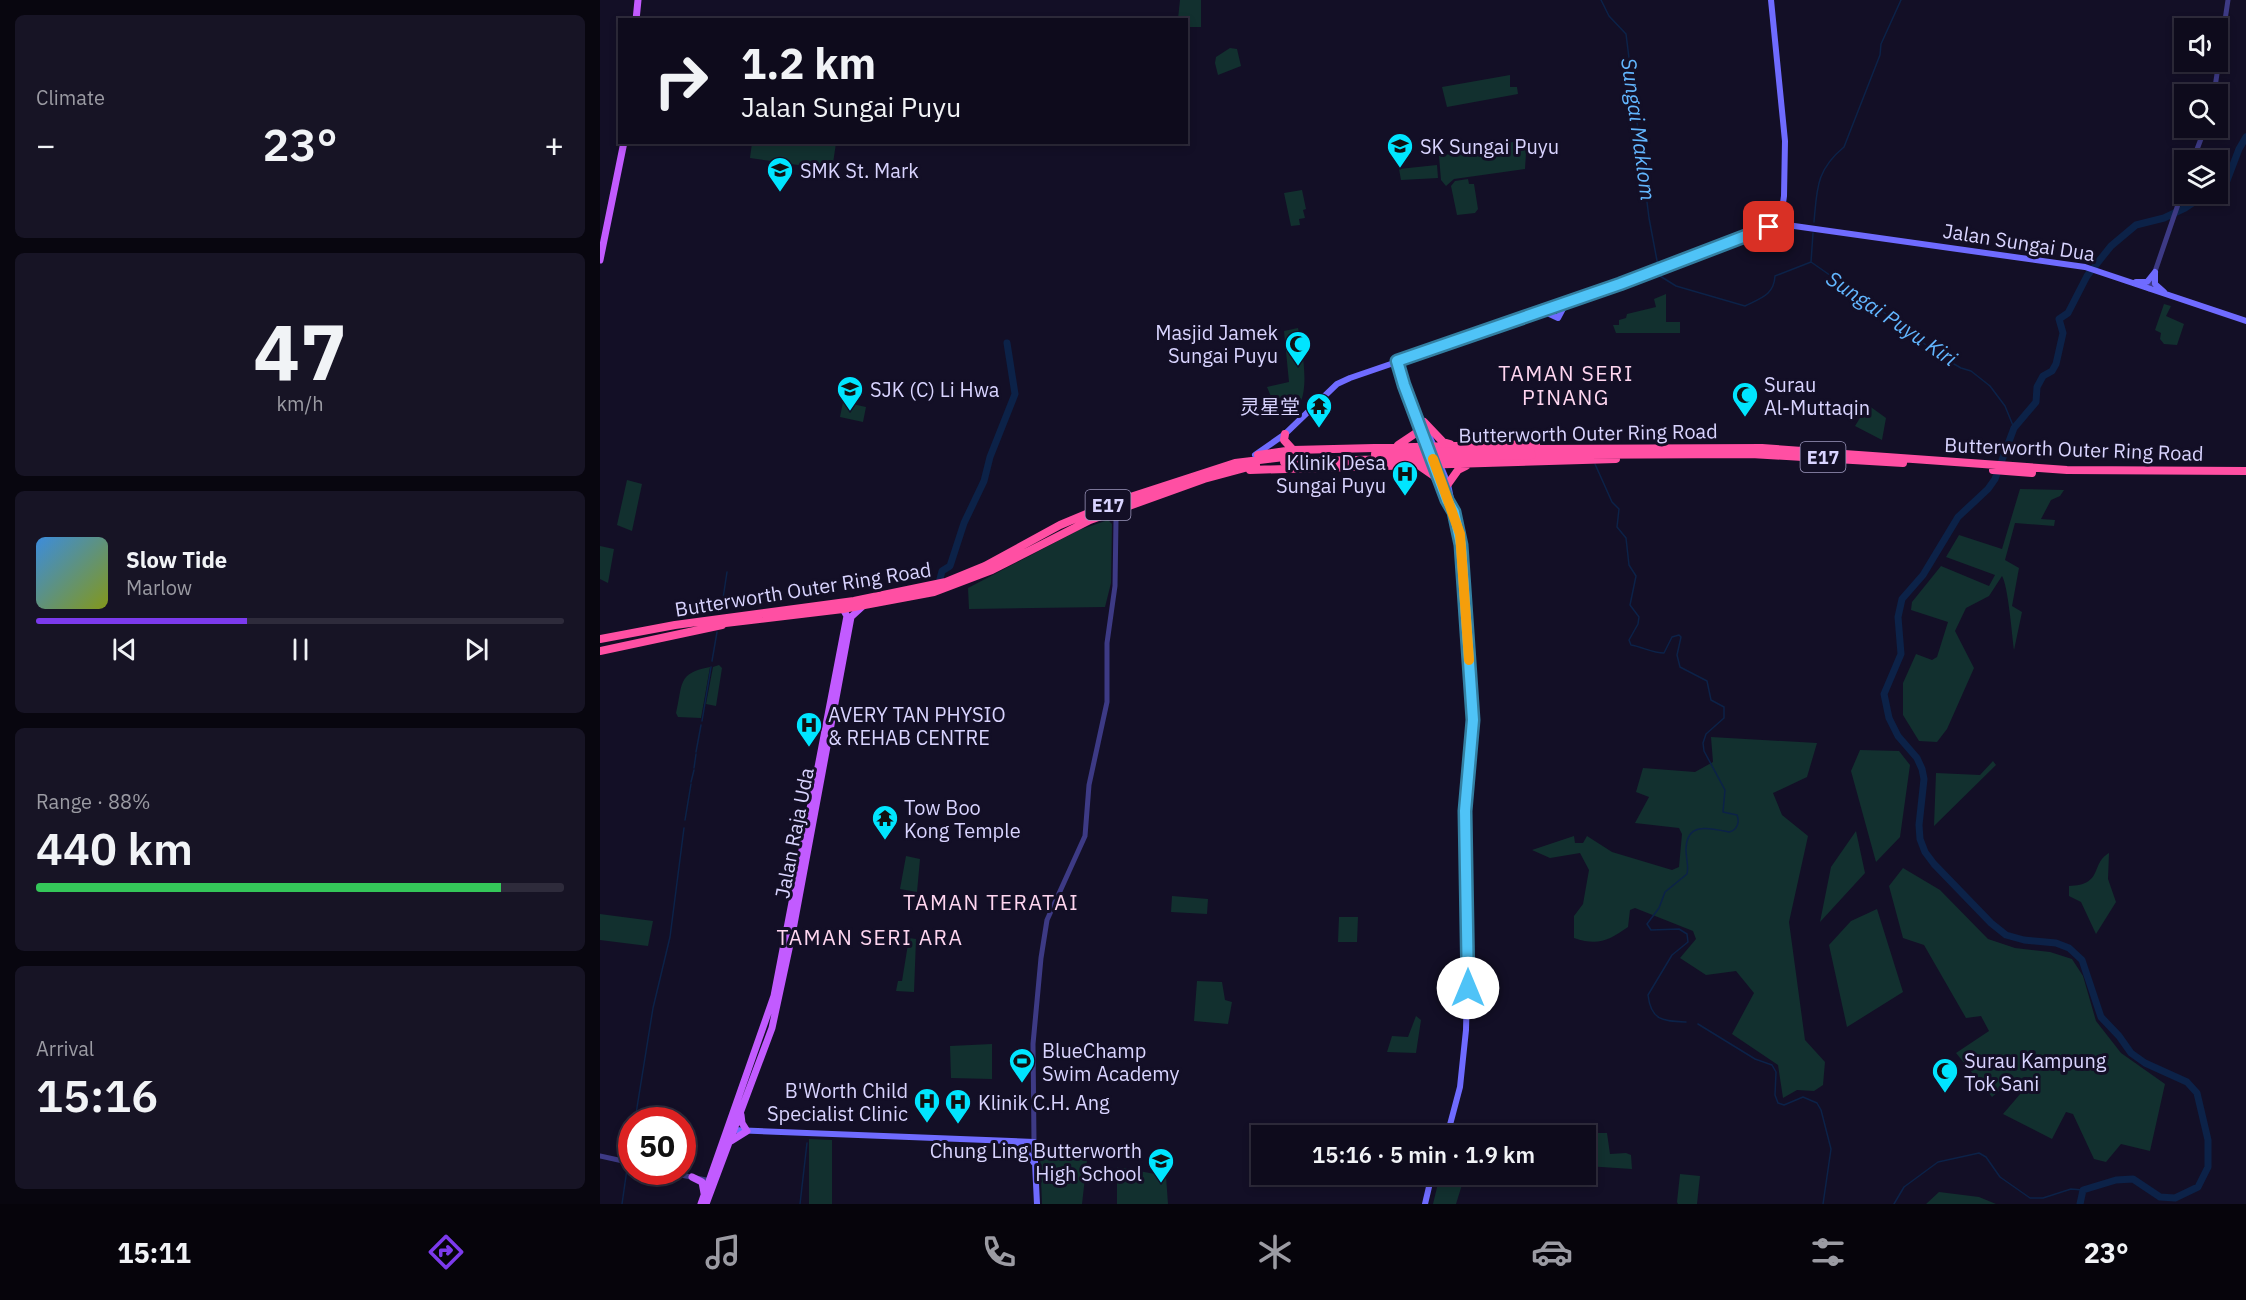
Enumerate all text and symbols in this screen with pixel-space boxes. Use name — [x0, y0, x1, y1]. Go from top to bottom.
map controls — [2174, 18, 2228, 204]
button: sound — [2174, 18, 2228, 72]
text: 1.2 km — [741, 36, 876, 91]
icon: right — [642, 42, 720, 120]
water label: Sungai Maklom — [1615, 56, 1663, 202]
text: Climate — [36, 84, 105, 111]
button: search — [2174, 84, 2228, 138]
text: Jalan Sungai Puyu — [741, 89, 961, 124]
text: 23° — [262, 115, 338, 173]
text: − — [36, 123, 56, 166]
text: + — [544, 123, 564, 166]
school or university icon: SK Sungai Puyu — [1385, 131, 1415, 169]
place label: SK Sungai Puyu — [1420, 133, 1559, 160]
button: layers — [2174, 150, 2228, 204]
school or university icon: SMK St. Mark — [765, 155, 795, 193]
place label: SMK St. Mark — [800, 157, 919, 184]
pin — [1743, 201, 1794, 252]
icon: arrive — [1752, 210, 1785, 243]
street label: Jalan Sungai Dua — [1941, 217, 2097, 267]
water label: Sungai Puyu Kiri — [1821, 264, 1963, 372]
text: 47 — [253, 300, 347, 401]
place label: Masjid Jamek Sungai Puyu — [1155, 319, 1278, 369]
mosque icon: Masjid Jamek Sungai Puyu — [1283, 329, 1313, 367]
district label: TAMAN SERI PINANG — [1498, 359, 1634, 411]
place label: Surau Al-Muttaqin — [1764, 371, 1870, 421]
school or university icon: SJK (C) Li Hwa — [835, 374, 865, 412]
place label: SJK (C) Li Hwa — [870, 376, 1000, 403]
mosque icon: Surau Al-Muttaqin — [1730, 380, 1760, 418]
text: km/h — [276, 390, 324, 417]
temple icon: 灵星堂 — [1304, 391, 1334, 429]
place label: 灵星堂 — [1240, 393, 1300, 420]
street label: Butterworth Outer Ring Road — [1458, 417, 1718, 449]
street label: Butterworth Outer Ring Road — [1944, 431, 2204, 467]
road number: E17 — [1800, 442, 1846, 472]
place label: Klinik Desa Sungai Puyu — [1276, 449, 1386, 499]
hospital icon: Klinik Desa Sungai Puyu — [1390, 459, 1420, 497]
road number: E17 — [1086, 490, 1130, 520]
text: Slow Tide — [126, 545, 227, 574]
street label: Butterworth Outer Ring Road — [673, 555, 933, 623]
text: Marlow — [126, 574, 192, 601]
icon: previous — [108, 633, 141, 666]
icon: pause — [284, 633, 317, 666]
icon: next — [460, 633, 493, 666]
place label: AVERY TAN PHYSIO & REHAB CENTRE — [828, 701, 1006, 751]
hospital icon: AVERY TAN PHYSIO & REHAB CENTRE — [794, 710, 824, 748]
street label: Jalan Raja Uda — [768, 765, 820, 901]
text: Range · 88% — [36, 788, 151, 815]
place label: Tow Boo Kong Temple — [904, 794, 1021, 844]
temple icon: Tow Boo Kong Temple — [870, 803, 900, 841]
text: 440 km — [36, 819, 193, 877]
district label: TAMAN TERATAI — [903, 888, 1079, 916]
district label: TAMAN SERI ARA — [776, 923, 964, 951]
position arrow — [1436, 956, 1500, 1020]
text: Arrival — [36, 1035, 94, 1062]
place label: BlueChamp Swim Academy — [1042, 1037, 1180, 1087]
sports icon: BlueChamp Swim Academy — [1007, 1046, 1037, 1084]
place label: Surau Kampung Tok Sani — [1964, 1047, 2107, 1097]
mosque icon: Surau Kampung Tok Sani — [1930, 1056, 1960, 1094]
text: 15:16 — [36, 1066, 158, 1124]
place label: B'Worth Child Specialist Clinic — [767, 1077, 908, 1127]
hospital icon: B'Worth Child Specialist Clinic — [912, 1086, 942, 1124]
hospital icon: Klinik C.H. Ang — [943, 1087, 973, 1125]
place label: Klinik C.H. Ang — [978, 1089, 1110, 1116]
speed limit sign: 50 — [618, 1107, 696, 1185]
place label: Chung Ling Butterworth High School — [930, 1137, 1142, 1187]
text: 15:16 · 5 min · 1.9 km — [1312, 1140, 1535, 1169]
school or university icon: Chung Ling Butterworth High School — [1146, 1146, 1176, 1184]
icon: directions — [425, 1231, 467, 1273]
icon: music — [702, 1231, 744, 1273]
icon: phone — [978, 1231, 1020, 1273]
icon: climate — [1254, 1231, 1296, 1273]
icon: car — [1531, 1231, 1573, 1273]
icon: filters — [1807, 1231, 1849, 1273]
text: 15:11 — [117, 1235, 191, 1270]
text: 23° — [2084, 1235, 2129, 1270]

